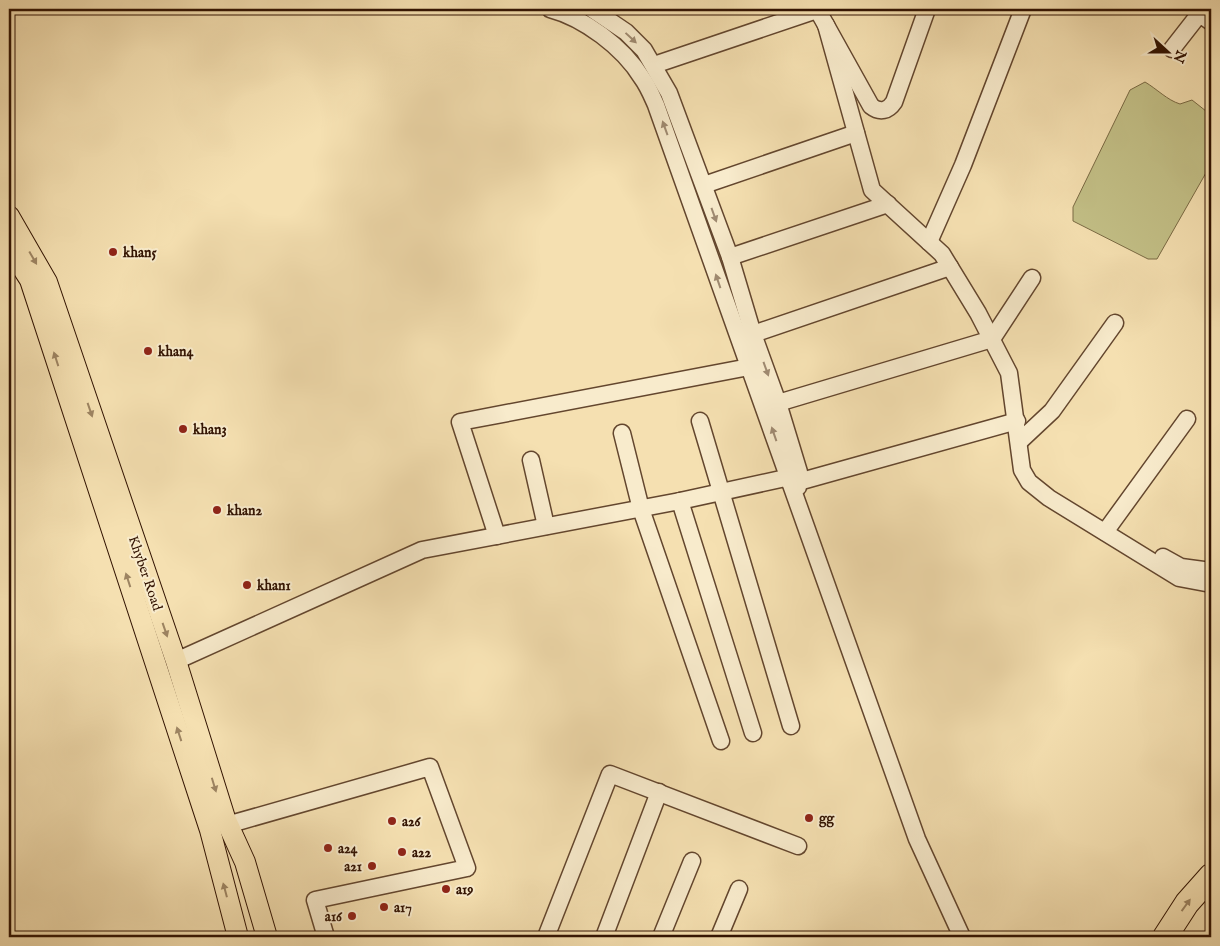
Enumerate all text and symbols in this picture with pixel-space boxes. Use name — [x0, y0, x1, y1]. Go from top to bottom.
north arrow — [1142, 28, 1192, 78]
one-way arrow — [625, 32, 638, 43]
text: N — [1169, 46, 1190, 65]
one-way arrow — [661, 120, 669, 135]
one-way arrow — [711, 207, 718, 222]
place label: khan5 — [122, 244, 157, 262]
marker: khan5 — [107, 246, 119, 258]
one-way arrow — [29, 251, 37, 265]
one-way arrow — [714, 273, 722, 288]
place label: khan4 — [157, 343, 194, 361]
marker: khan4 — [142, 345, 154, 357]
one-way arrow — [51, 351, 59, 366]
one-way arrow — [763, 361, 770, 376]
one-way arrow — [87, 402, 94, 417]
place label: khan3 — [192, 421, 227, 439]
marker: khan3 — [177, 423, 189, 435]
one-way arrow — [770, 426, 778, 441]
place label: khan2 — [226, 502, 262, 520]
marker: khan2 — [211, 504, 223, 516]
street label: Khyber Road — [124, 533, 166, 614]
one-way arrow — [124, 572, 132, 587]
place label: khan1 — [256, 577, 291, 595]
marker: khan1 — [241, 579, 253, 591]
one-way arrow — [162, 622, 169, 637]
one-way arrow — [175, 727, 182, 742]
one-way arrow — [211, 777, 219, 792]
place label: gg — [819, 810, 836, 828]
marker: gg — [803, 812, 815, 824]
place label: a26 — [402, 813, 422, 831]
marker: a26 — [386, 815, 398, 827]
place label: a24 — [338, 840, 359, 858]
marker: a24 — [322, 842, 334, 854]
place label: a22 — [412, 844, 432, 862]
marker: a22 — [396, 846, 408, 858]
place label: a21 — [344, 858, 362, 876]
marker: a21 — [366, 860, 378, 872]
place label: a19 — [456, 881, 473, 899]
one-way arrow — [220, 883, 228, 898]
marker: a19 — [440, 883, 452, 895]
one-way arrow — [1181, 898, 1191, 912]
place label: a17 — [394, 899, 412, 917]
marker: a17 — [378, 901, 390, 913]
place label: a16 — [325, 908, 343, 926]
marker: a16 — [346, 910, 358, 922]

